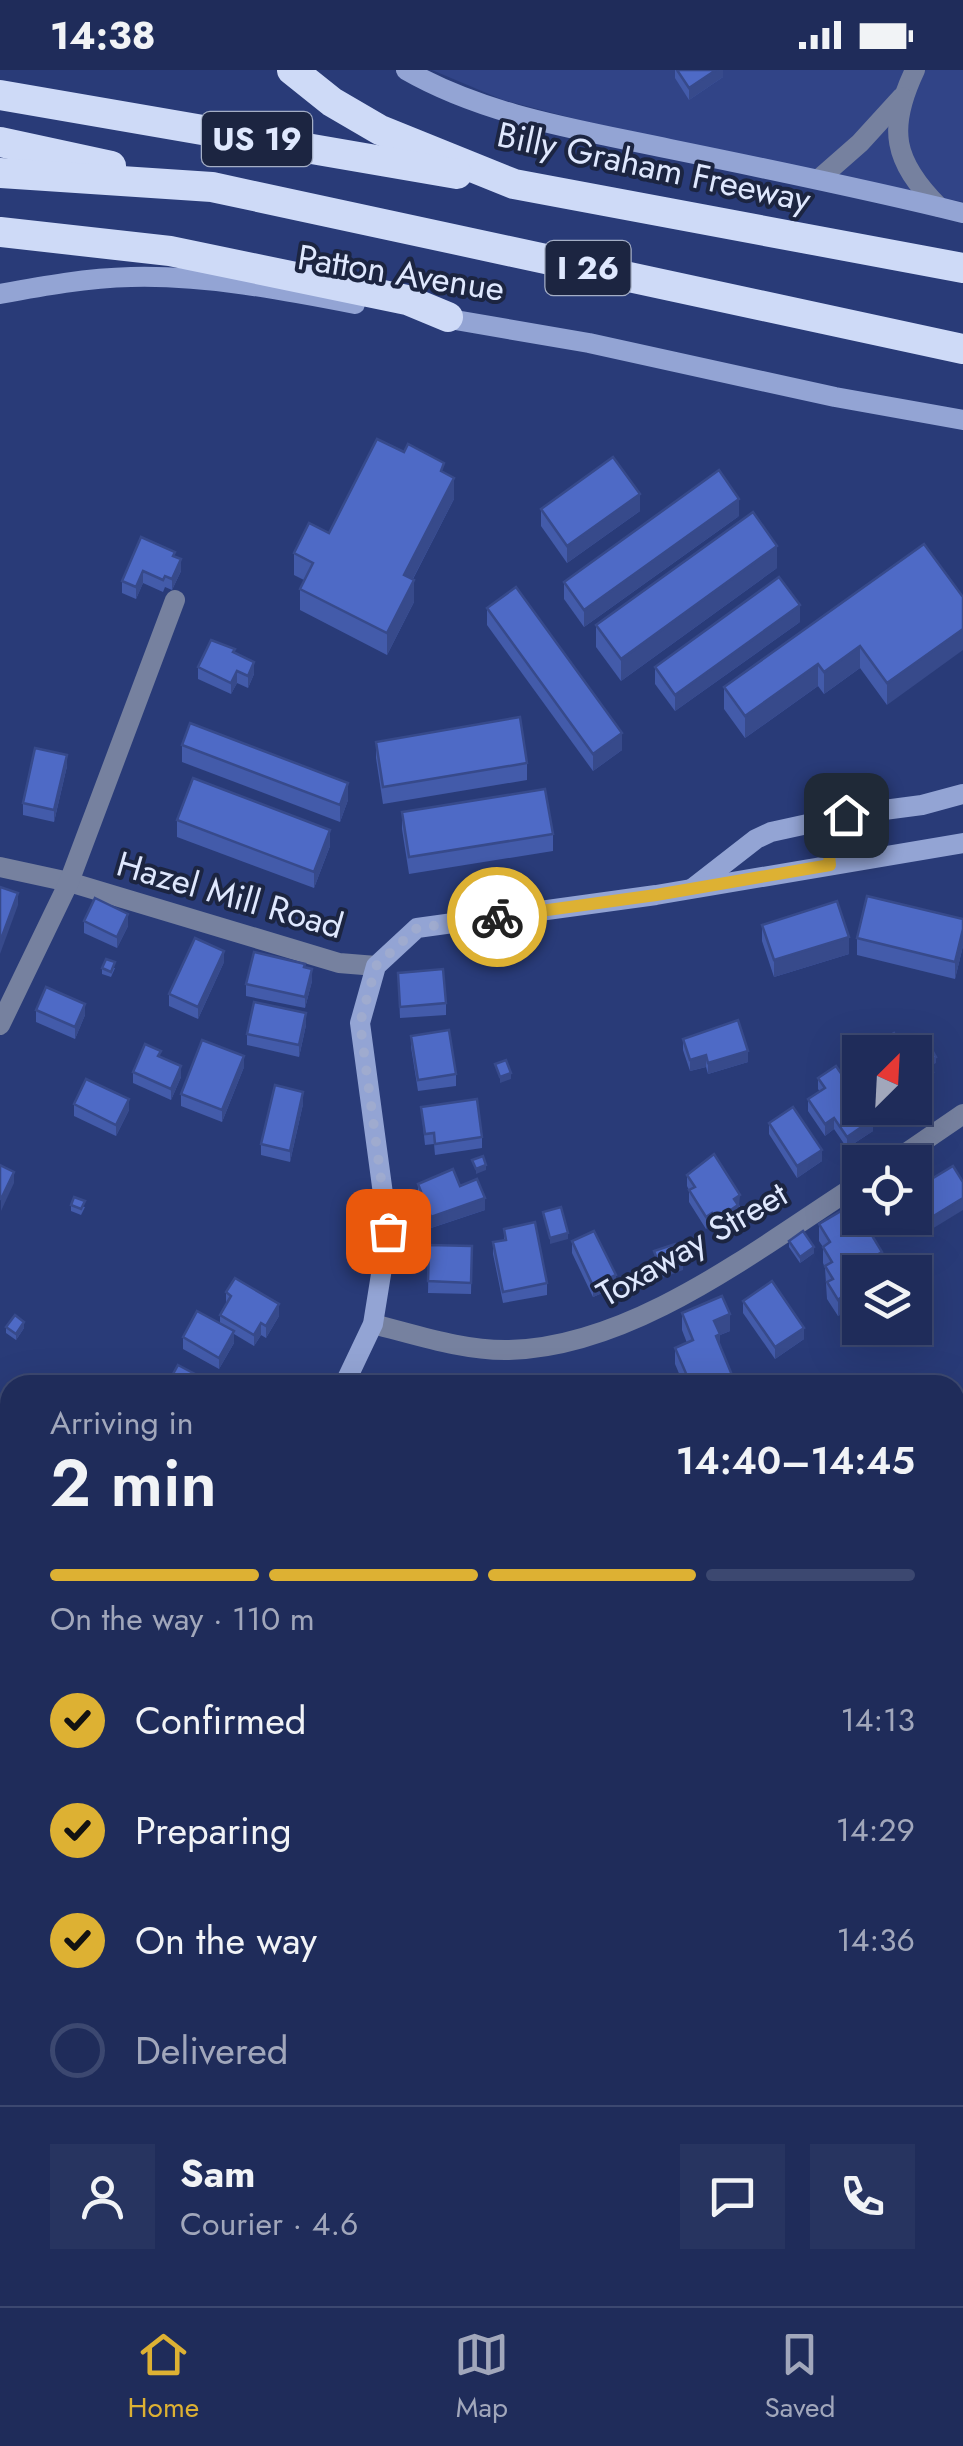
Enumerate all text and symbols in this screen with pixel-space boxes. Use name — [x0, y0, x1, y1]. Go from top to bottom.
text: 14:38 — [50, 8, 156, 63]
street label: Billy Graham Freeway — [493, 109, 816, 225]
road number: US 19 — [202, 112, 312, 166]
street label: Patton Avenue — [294, 232, 508, 314]
road number: I 26 — [546, 241, 630, 295]
pin — [804, 773, 889, 858]
icon: home — [819, 788, 874, 843]
street label: Hazel Mill Road — [111, 839, 349, 951]
courier — [447, 867, 547, 967]
icon: bike — [470, 890, 525, 945]
north arrow — [842, 1035, 932, 1125]
map controls — [842, 1035, 932, 1345]
button: locate — [842, 1145, 932, 1235]
street label: Toxaway Street — [587, 1169, 797, 1319]
pin — [346, 1189, 431, 1274]
icon: bag — [361, 1204, 416, 1259]
button: layers — [842, 1255, 932, 1345]
text: Arriving in — [50, 1400, 194, 1446]
text: 14:40–14:45 — [676, 1433, 915, 1488]
text: 2 min — [50, 1436, 217, 1530]
text: On the way · 110 m — [50, 1596, 315, 1642]
icon: check — [50, 1693, 105, 1748]
text: Confirmed — [135, 1693, 306, 1748]
text: 14:13 — [840, 1697, 915, 1743]
icon: check — [50, 1803, 105, 1858]
text: Preparing — [135, 1803, 292, 1858]
text: 14:29 — [836, 1807, 915, 1853]
icon: check — [50, 1913, 105, 1968]
text: On the way — [135, 1913, 317, 1968]
text: 14:36 — [836, 1917, 915, 1963]
text: Delivered — [135, 2023, 288, 2078]
button: person — [50, 2144, 155, 2249]
button: chat — [680, 2144, 785, 2249]
button: phone — [810, 2144, 915, 2249]
text: Sam — [180, 2146, 255, 2201]
text: Courier · 4.6 — [180, 2201, 358, 2247]
tab: Home — [128, 2327, 199, 2428]
tab: Map — [454, 2327, 509, 2428]
tab: Saved — [764, 2327, 835, 2428]

